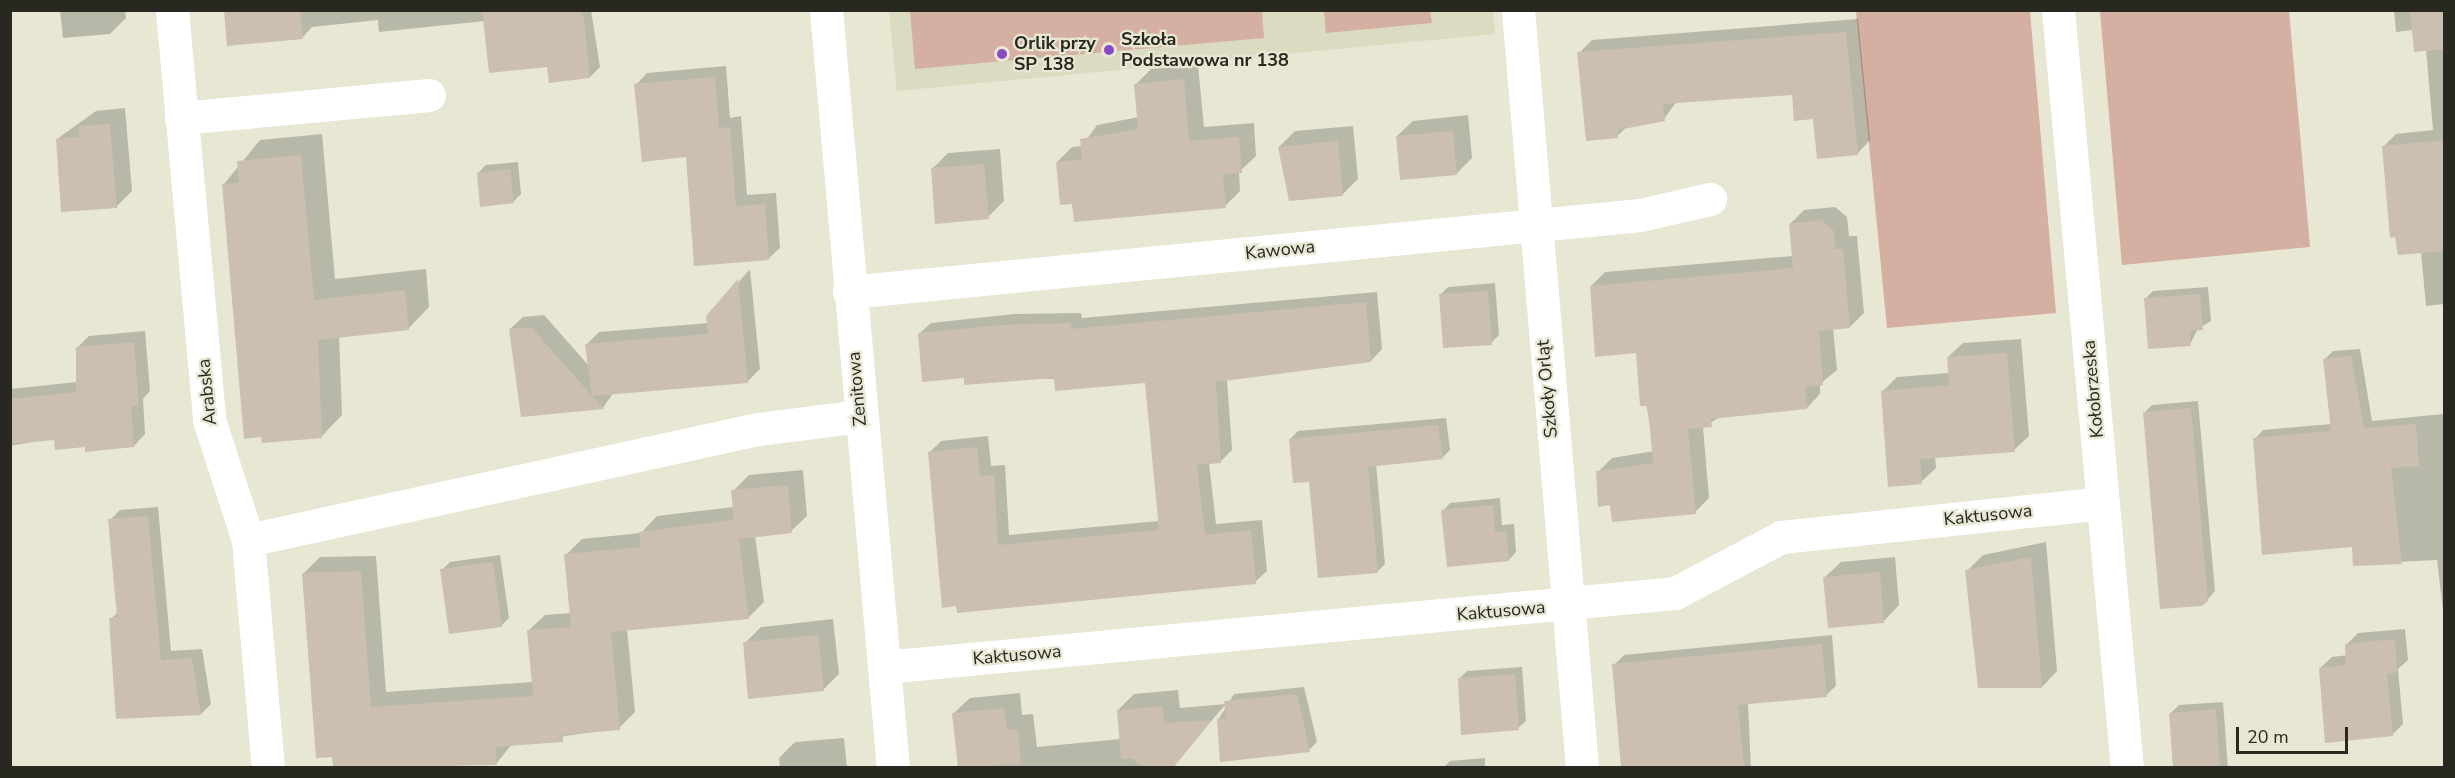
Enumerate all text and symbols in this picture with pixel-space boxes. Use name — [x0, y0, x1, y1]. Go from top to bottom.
place label: Szkoła Podstawowa nr 138 — [1121, 29, 1289, 72]
place label: Orlik przy SP 138 — [1014, 33, 1096, 76]
marker: Szkoła Podstawowa nr 138 — [1102, 43, 1116, 57]
marker: Orlik przy SP 138 — [995, 47, 1009, 61]
street label: Kawowa — [1244, 236, 1316, 264]
street label: Szkoły Orląt — [1532, 339, 1562, 439]
street label: Kołobrzeska — [2078, 339, 2108, 439]
street label: Zenitowa — [843, 351, 871, 427]
street label: Arabska — [193, 358, 221, 426]
street label: Kaktusowa — [1943, 500, 2033, 530]
street label: Kaktusowa — [1456, 596, 1546, 626]
street label: Kaktusowa — [972, 640, 1062, 670]
scale bar — [2239, 715, 2352, 753]
text: 20 m — [2247, 725, 2289, 749]

